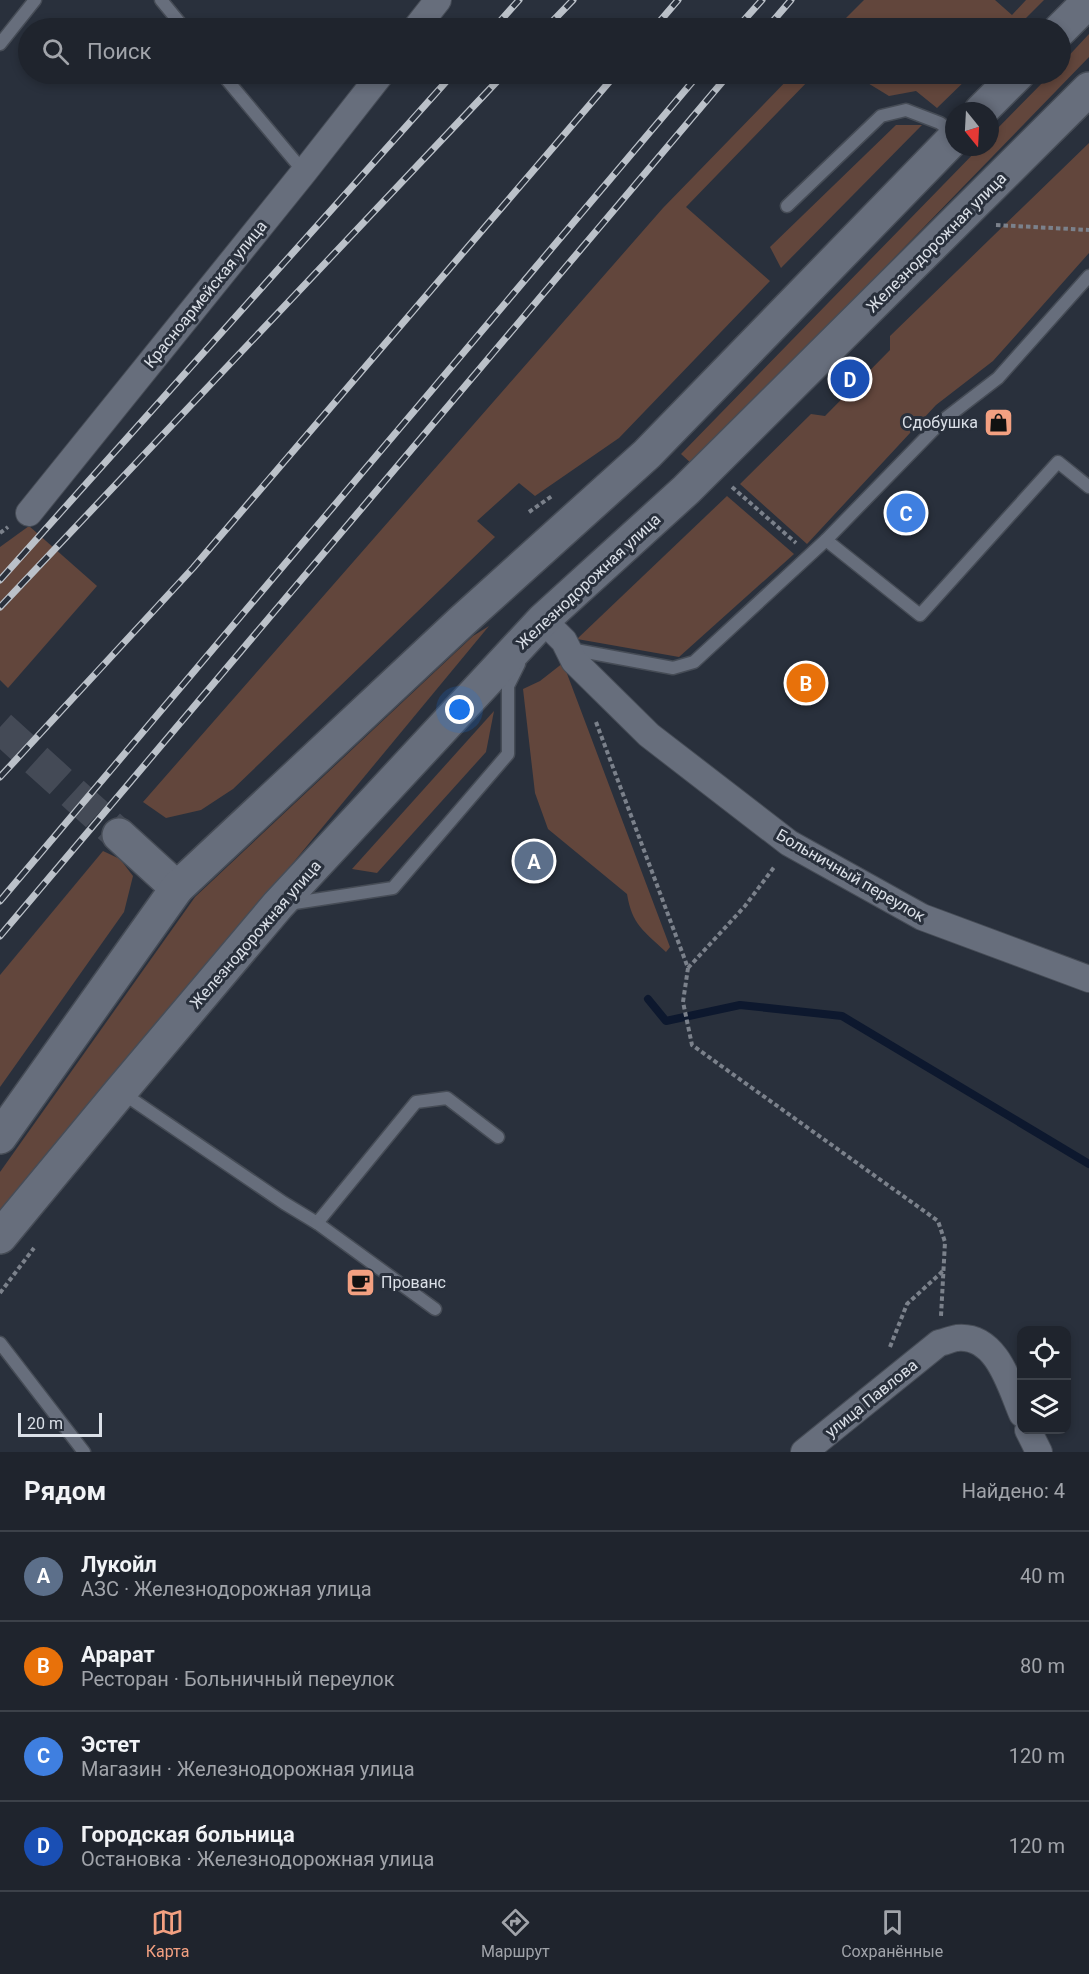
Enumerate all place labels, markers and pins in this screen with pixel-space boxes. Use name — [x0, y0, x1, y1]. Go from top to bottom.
pin: D — [830, 356, 870, 401]
shop icon: Сдобушка — [983, 406, 1015, 438]
place label: Сдобушка — [902, 413, 978, 432]
pin: C — [886, 490, 926, 536]
pin: B — [786, 660, 826, 706]
pin: A — [514, 838, 554, 884]
cafe icon: Прованс — [344, 1266, 376, 1298]
place label: Прованс — [381, 1273, 446, 1292]

